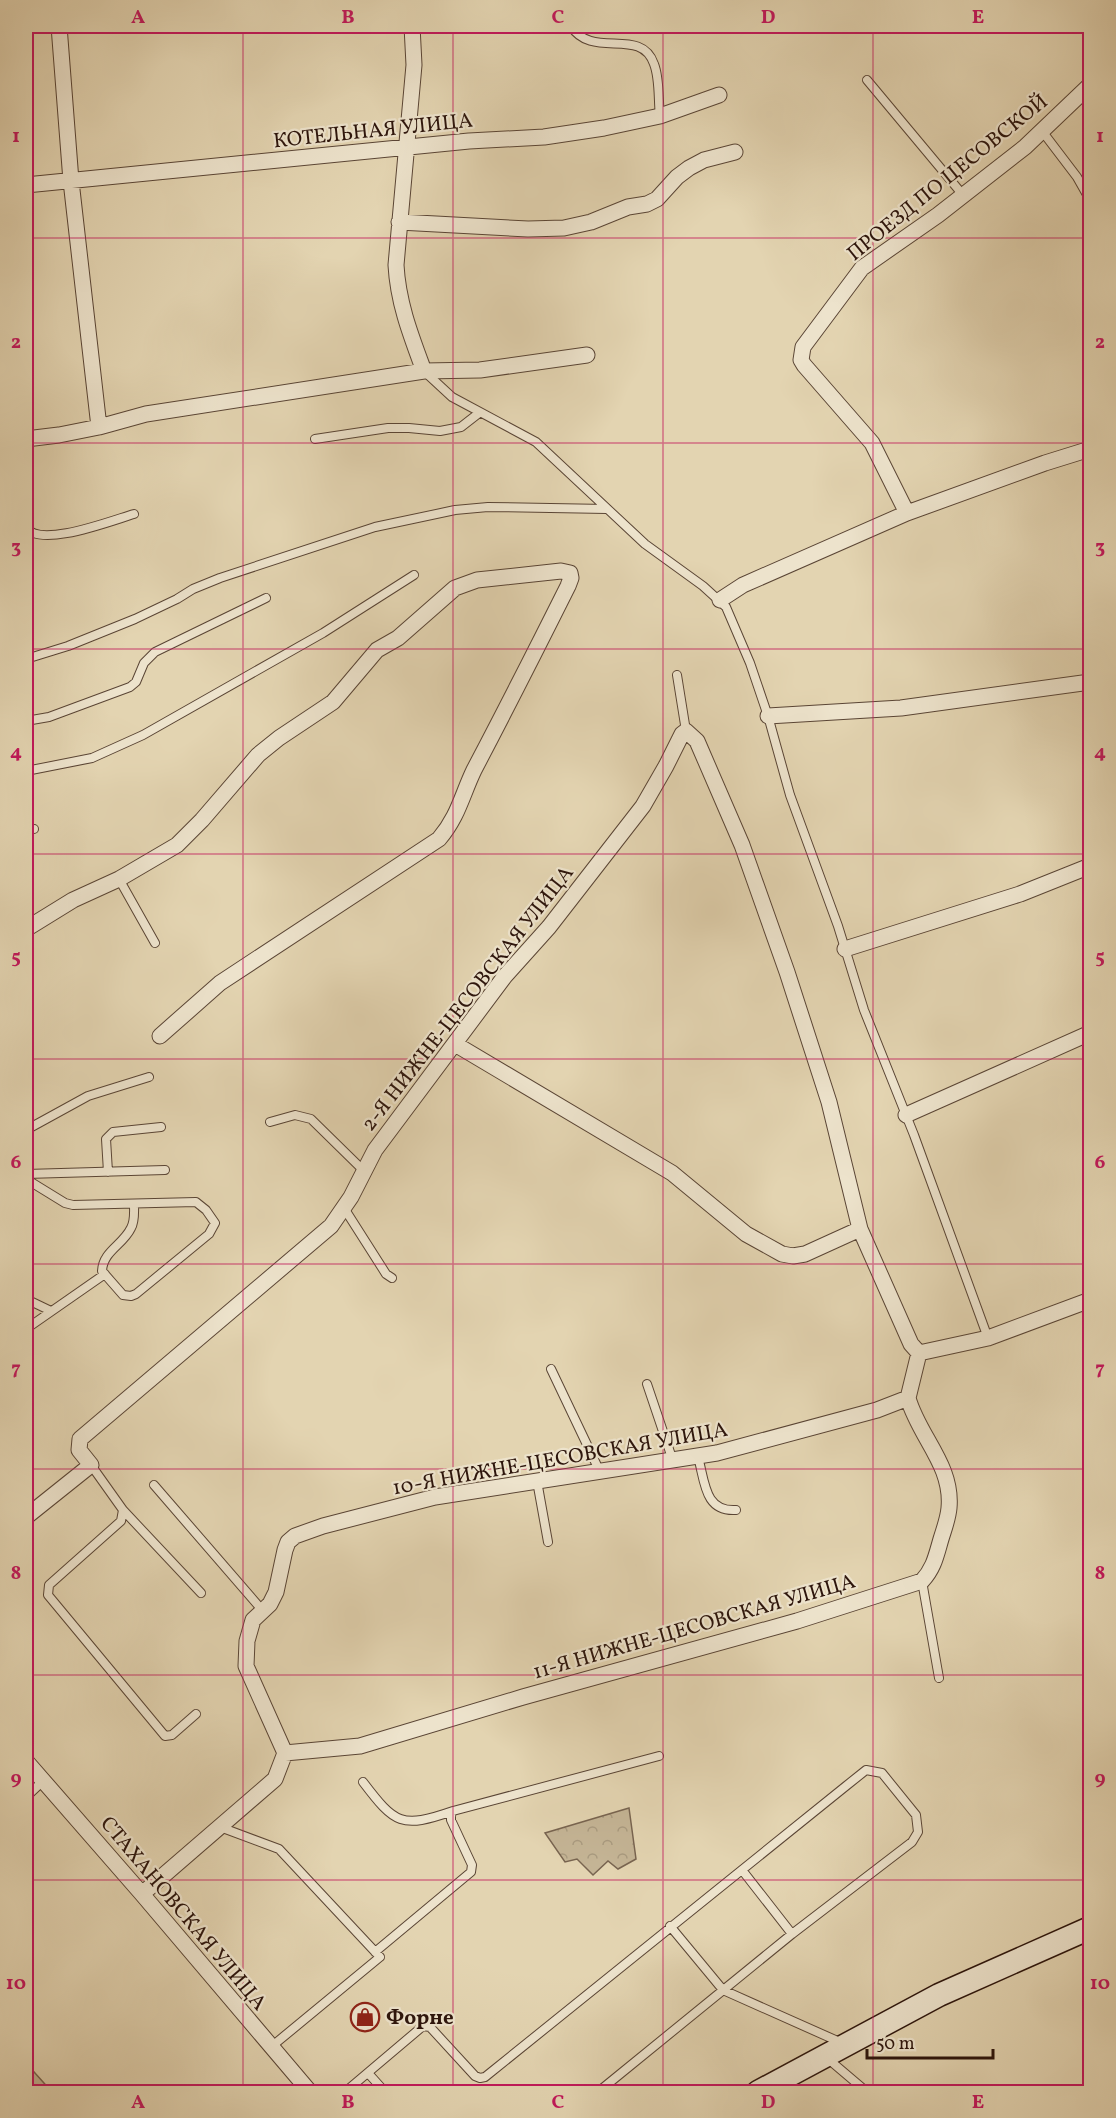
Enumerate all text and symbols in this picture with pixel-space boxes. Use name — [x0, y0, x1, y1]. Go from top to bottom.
text: A — [131, 4, 145, 32]
text: B — [341, 4, 355, 32]
text: C — [552, 4, 565, 32]
text: D — [761, 4, 775, 32]
text: E — [972, 4, 984, 32]
street label: ПРОЕЗД ПО ЦЕСОВСКОЙ — [841, 88, 1055, 268]
street label: КОТЕЛЬНАЯ УЛИЦА — [272, 107, 475, 156]
text: 1 — [12, 123, 20, 151]
text: 1 — [1096, 123, 1104, 151]
text: 2 — [11, 329, 21, 357]
text: 2 — [1095, 329, 1105, 357]
text: 3 — [11, 534, 21, 562]
text: 3 — [1095, 534, 1105, 562]
text: 4 — [10, 739, 22, 767]
text: 4 — [1094, 739, 1106, 767]
street label: 2-Я НИЖНЕ-ЦЕСОВСКАЯ УЛИЦА — [355, 860, 581, 1138]
text: 5 — [11, 944, 21, 972]
text: 5 — [1095, 944, 1105, 972]
text: 6 — [11, 1149, 22, 1177]
text: 6 — [1095, 1149, 1106, 1177]
text: 7 — [11, 1355, 21, 1383]
text: 7 — [1095, 1355, 1105, 1383]
street label: 10-Я НИЖНЕ-ЦЕСОВСКАЯ УЛИЦА — [390, 1416, 730, 1503]
text: 8 — [11, 1560, 21, 1588]
text: 8 — [1095, 1560, 1105, 1588]
street label: 11-Я НИЖНЕ-ЦЕСОВСКАЯ УЛИЦА — [530, 1567, 859, 1687]
text: 9 — [10, 1765, 22, 1793]
text: 9 — [1094, 1765, 1106, 1793]
street label: СТАХАНОВСКАЯ УЛИЦА — [93, 1811, 273, 2017]
text: 10 — [6, 1970, 26, 1998]
text: 10 — [1090, 1970, 1110, 1998]
shop icon: Форне — [349, 2001, 381, 2033]
place label: Форне — [386, 2004, 454, 2033]
scale bar — [867, 2022, 993, 2060]
text: 50 m — [876, 2032, 915, 2057]
text: A — [131, 2089, 145, 2117]
text: B — [341, 2089, 355, 2117]
text: C — [552, 2089, 565, 2117]
text: D — [761, 2089, 775, 2117]
text: E — [972, 2089, 984, 2117]

